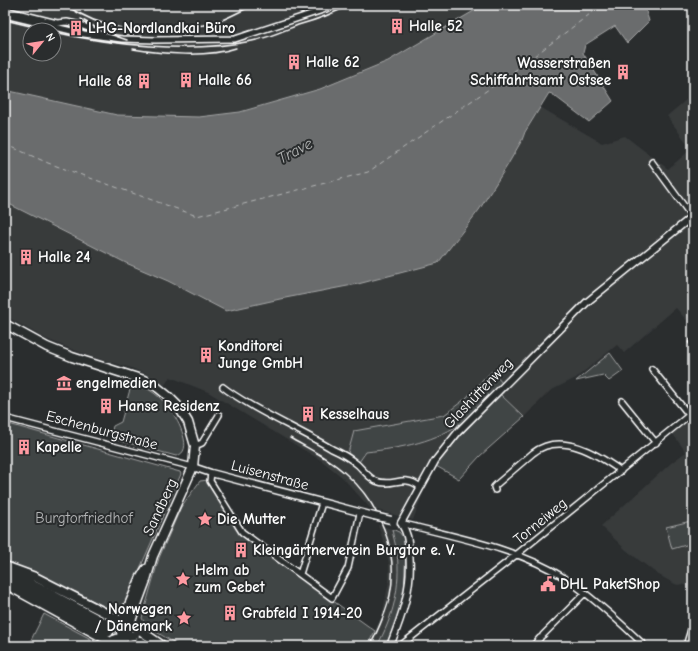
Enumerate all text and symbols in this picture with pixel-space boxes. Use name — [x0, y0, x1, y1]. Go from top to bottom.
building icon: Halle 52 — [388, 17, 406, 35]
place label: Halle 52 — [409, 17, 463, 35]
building icon: LHG-Nordlandkai Büro — [67, 19, 85, 37]
place label: LHG-Nordlandkai Büro — [88, 19, 236, 37]
north arrow — [22, 22, 62, 62]
text: N — [43, 31, 58, 44]
building icon: Halle 62 — [285, 53, 303, 71]
place label: Halle 62 — [306, 53, 359, 71]
place label: Wasserstraßen Schiffahrtsamt Ostsee — [470, 54, 611, 89]
building icon: Wasserstraßen Schiffahrtsamt Ostsee — [614, 63, 632, 81]
building icon: Halle 66 — [177, 71, 195, 89]
place label: Halle 66 — [198, 71, 252, 89]
place label: Halle 68 — [78, 72, 132, 90]
building icon: Halle 68 — [135, 72, 153, 90]
water label: Trave — [274, 134, 316, 168]
building icon: Halle 24 — [17, 248, 35, 266]
place label: Halle 24 — [38, 248, 90, 266]
place label: Konditorei Junge GmbH — [218, 337, 303, 372]
building icon: Konditorei Junge GmbH — [197, 346, 215, 364]
street label: Glashüttenweg — [440, 354, 516, 432]
museum icon: engelmedien — [55, 374, 73, 392]
place label: engelmedien — [76, 374, 157, 392]
building icon: Hanse Residenz — [97, 397, 115, 415]
place label: Hanse Residenz — [118, 397, 220, 415]
building icon: Kesselhaus — [299, 405, 317, 423]
place label: Kesselhaus — [320, 405, 389, 423]
street label: Eschenburgstraße — [44, 406, 160, 454]
building icon: Kapelle — [15, 438, 33, 456]
place label: Kapelle — [36, 438, 82, 456]
street label: Luisenstraße — [229, 456, 311, 494]
street label: Sandberg — [139, 475, 181, 539]
street label: Torneiweg — [510, 494, 570, 548]
park label: Burgtorfriedhof — [35, 509, 133, 527]
place icon: Die Mutter — [196, 510, 214, 528]
place label: Die Mutter — [217, 510, 285, 528]
building icon: Kleingärtnerverein Burgtor e. V. — [232, 541, 250, 559]
place label: Kleingärtnerverein Burgtor e. V. — [253, 541, 456, 559]
place label: Helm ab zum Gebet — [195, 561, 266, 596]
place icon: Helm ab zum Gebet — [174, 570, 192, 588]
public building icon: DHL PaketShop — [539, 575, 557, 593]
place label: DHL PaketShop — [560, 575, 660, 593]
place label: Norwegen / Dänemark — [95, 600, 173, 635]
building icon: Grabfeld I 1914-20 — [221, 604, 239, 622]
place label: Grabfeld I 1914-20 — [242, 604, 362, 622]
place icon: Norwegen / Dänemark — [175, 609, 193, 627]

